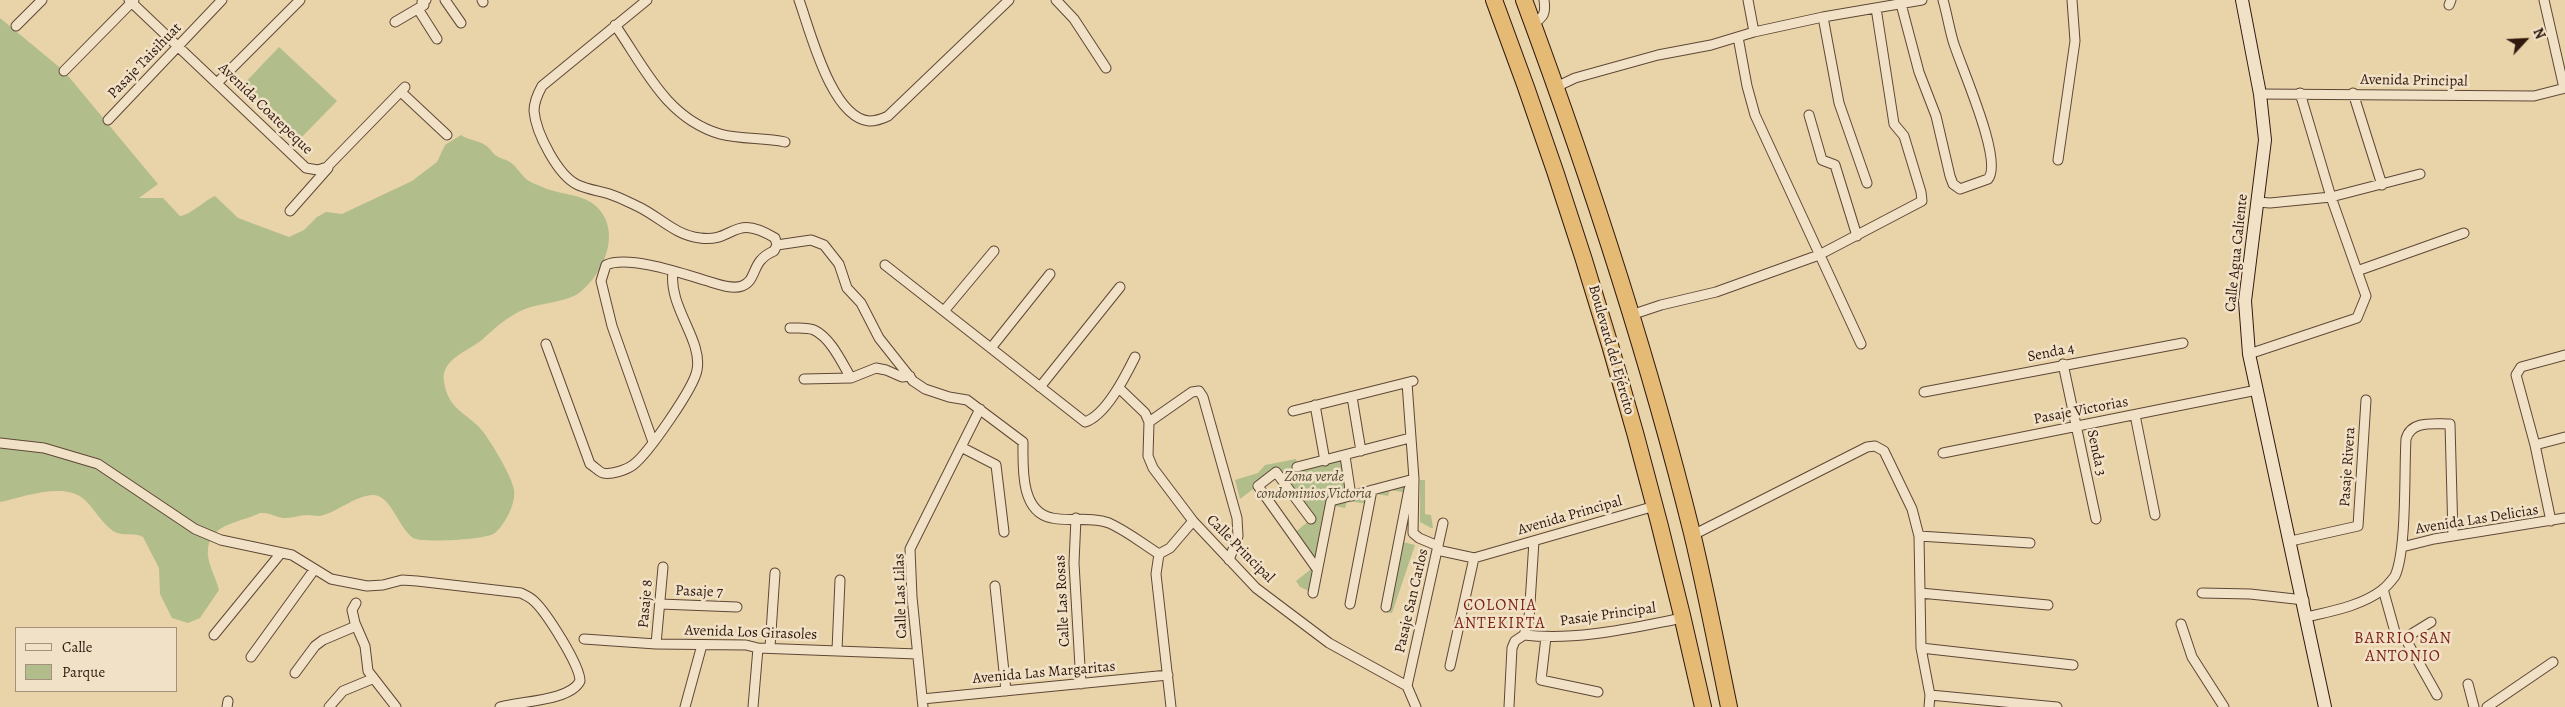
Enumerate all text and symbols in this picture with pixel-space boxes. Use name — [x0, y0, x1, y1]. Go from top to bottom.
north arrow — [2500, 15, 2550, 65]
street label: Pasaje Taisihuat — [104, 19, 186, 103]
text: N — [2528, 25, 2550, 42]
street label: Avenida Coatepeque — [214, 59, 316, 159]
street label: Avenida Principal — [2360, 71, 2468, 91]
street label: Calle Agua Caliente — [2222, 193, 2252, 313]
street label: Boulevard del Ejército — [1584, 283, 1638, 417]
street label: Senda 4 — [2026, 340, 2076, 366]
street label: Pasaje Victorias — [2032, 393, 2130, 429]
street label: Pasaje Rivera — [2336, 426, 2360, 508]
street label: Senda 3 — [2082, 428, 2110, 478]
park label: Zona verde condominios Victoria — [1256, 468, 1372, 503]
street label: Avenida Principal — [1516, 493, 1624, 539]
street label: Avenida Las Delicias — [2414, 501, 2540, 539]
street label: Calle Principal — [1202, 511, 1278, 587]
street label: Pasaje San Carlos — [1391, 547, 1433, 655]
street label: Calle Las Lilas — [891, 553, 911, 639]
street label: Calle Las Rosas — [1052, 554, 1074, 648]
street label: Pasaje 8 — [635, 579, 657, 629]
street label: Pasaje 7 — [675, 582, 723, 602]
district label: COLONIA ANTEKIRTA — [1453, 596, 1547, 634]
street label: Pasaje Principal — [1559, 599, 1657, 631]
street label: Avenida Los Girasoles — [684, 622, 818, 644]
legend — [15, 627, 178, 692]
district label: BARRIO SAN ANTONIO — [2353, 629, 2453, 667]
text: Calle — [62, 637, 92, 657]
street label: Avenida Las Margaritas — [972, 658, 1116, 688]
text: Parque — [62, 662, 105, 682]

